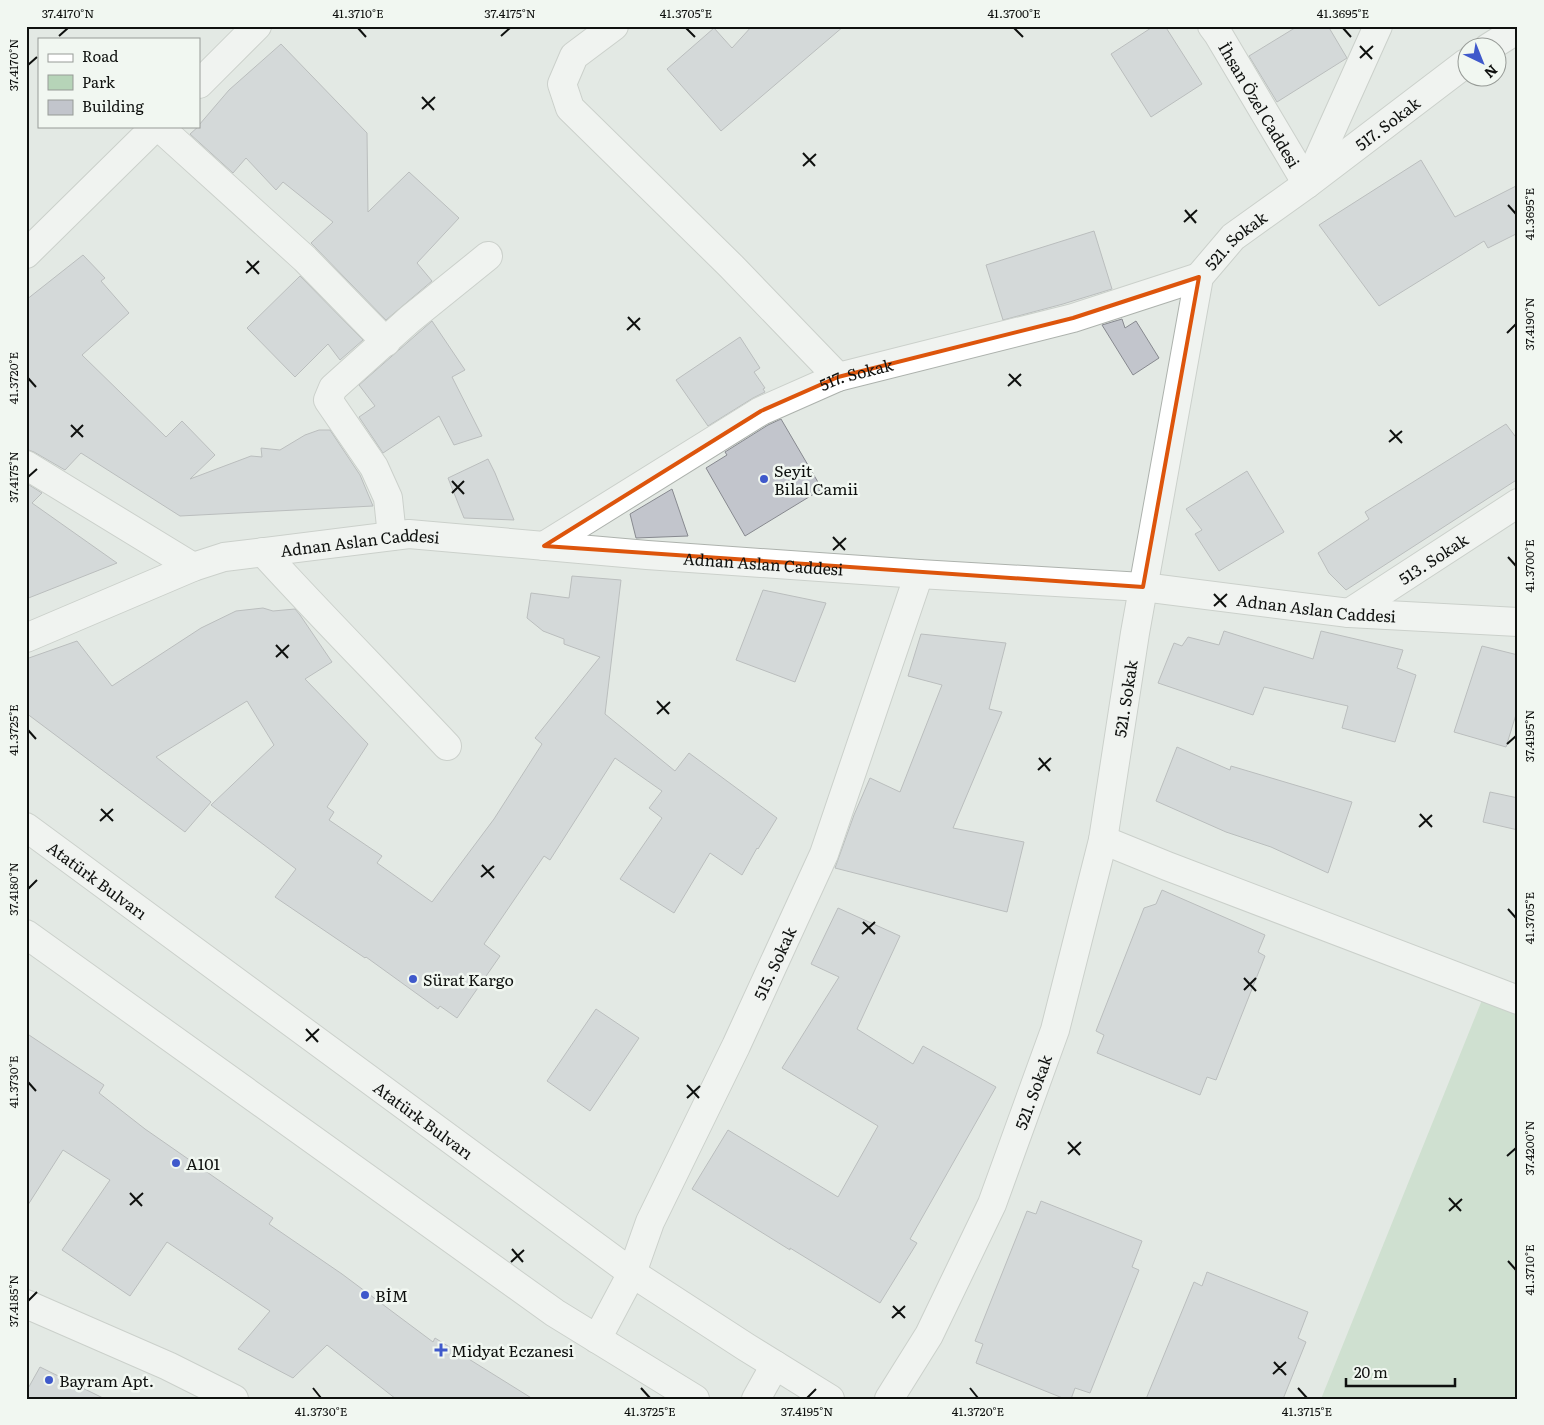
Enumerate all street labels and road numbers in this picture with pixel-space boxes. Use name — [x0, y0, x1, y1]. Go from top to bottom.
street label: İhsan Özel Caddesi — [1213, 37, 1307, 172]
street label: 517. Sokak — [1350, 90, 1425, 156]
street label: 521. Sokak — [1198, 205, 1271, 275]
street label: 517. Sokak — [815, 352, 896, 396]
street label: Adnan Aslan Caddesi — [279, 522, 441, 562]
street label: 513. Sokak — [1393, 527, 1473, 590]
street label: Adnan Aslan Caddesi — [682, 546, 844, 581]
street label: Adnan Aslan Caddesi — [1235, 587, 1397, 627]
street label: 521. Sokak — [1107, 658, 1143, 739]
street label: Atatürk Bulvarı — [43, 835, 152, 924]
street label: 515. Sokak — [747, 922, 801, 1004]
street label: 521. Sokak — [1008, 1051, 1057, 1133]
street label: Atatürk Bulvarı — [369, 1075, 479, 1165]

